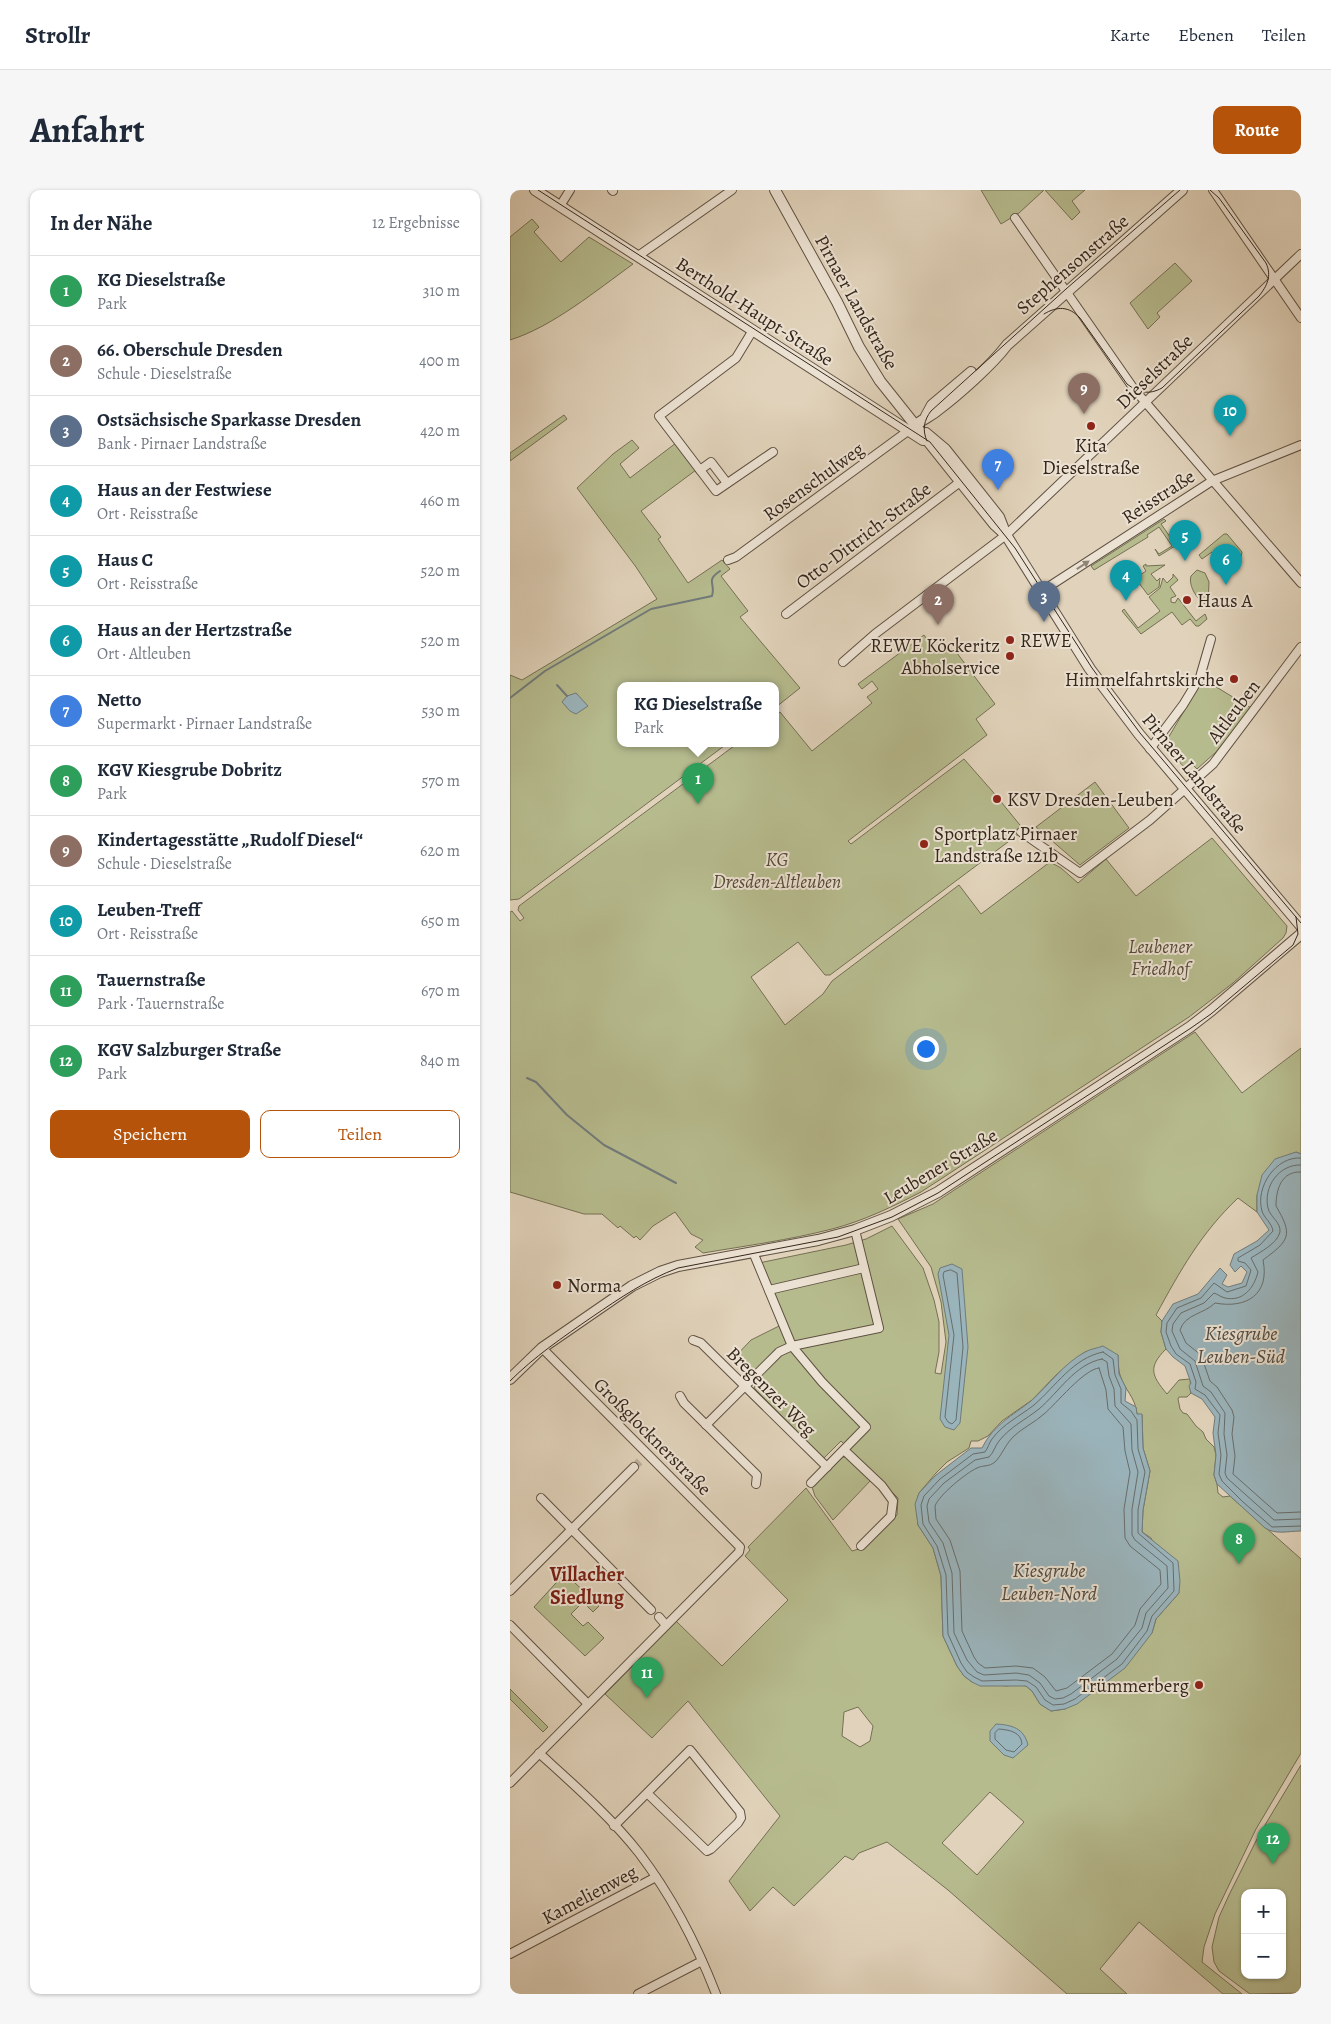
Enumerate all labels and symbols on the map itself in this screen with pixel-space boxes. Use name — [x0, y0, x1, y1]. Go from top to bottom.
street label: Stephensonstraße — [1011, 209, 1134, 321]
street label: Pirnaer Landstraße — [808, 230, 904, 375]
street label: Berthold-Haupt-Straße — [671, 251, 838, 373]
street label: Dieselstraße — [1111, 328, 1199, 415]
pin: 9 — [1068, 373, 1100, 414]
pin: 10 — [1214, 395, 1246, 436]
marker: Kita Dieselstraße — [1085, 420, 1097, 432]
place label: Kita Dieselstraße — [1042, 433, 1140, 481]
street label: Rosenschulweg — [758, 436, 870, 527]
pin: 7 — [982, 449, 1014, 490]
street label: Reisstraße — [1117, 464, 1200, 530]
street label: Otto-Dittrich-Straße — [791, 476, 937, 595]
pin: 5 — [1169, 520, 1201, 561]
pin: 6 — [1210, 544, 1242, 585]
one-way arrow — [1076, 560, 1089, 570]
pin: 4 — [1110, 560, 1142, 601]
pin: 3 — [1028, 581, 1060, 622]
pin: 2 — [922, 584, 954, 625]
place label: Haus A — [1197, 588, 1253, 614]
marker: Haus A — [1181, 594, 1193, 606]
place label: REWE — [1020, 628, 1072, 654]
place label: REWE Köckeritz Abholservice — [870, 633, 1000, 681]
marker: REWE — [1004, 634, 1016, 646]
marker: REWE Köckeritz Abholservice — [1004, 650, 1016, 662]
place label: Himmelfahrtskirche — [1065, 667, 1224, 693]
marker: Himmelfahrtskirche — [1228, 673, 1240, 685]
street label: Altleuben — [1201, 674, 1266, 750]
street label: Pirnaer Landstraße — [1136, 708, 1253, 840]
pin: 1 — [682, 763, 714, 804]
place label: KSV Dresden-Leuben — [1007, 787, 1174, 813]
marker: KSV Dresden-Leuben — [991, 793, 1003, 805]
place label: Sportplatz Pirnaer Landstraße 121b — [934, 821, 1077, 869]
marker: Sportplatz Pirnaer Landstraße 121b — [918, 838, 930, 850]
park label: KG Dresden-Altleuben — [713, 847, 841, 895]
park label: Leubener Friedhof — [1128, 934, 1193, 982]
your location — [913, 1036, 939, 1062]
street label: Leubener Straße — [879, 1123, 1002, 1211]
place label: Norma — [567, 1273, 622, 1299]
marker: Norma — [551, 1279, 563, 1291]
water label: Kiesgrube Leuben-Süd — [1197, 1320, 1286, 1370]
street label: Bregenzer Weg — [721, 1341, 822, 1443]
street label: Großglocknerstraße — [588, 1372, 717, 1501]
pin: 8 — [1223, 1523, 1255, 1564]
water label: Kiesgrube Leuben-Nord — [1001, 1557, 1098, 1607]
district label: Villacher Siedlung — [549, 1561, 625, 1611]
pin: 11 — [631, 1657, 663, 1698]
place label: Trümmerberg — [1079, 1673, 1189, 1699]
marker: Trümmerberg — [1193, 1679, 1205, 1691]
pin: 12 — [1257, 1823, 1289, 1864]
street label: Kamelienweg — [537, 1859, 642, 1931]

